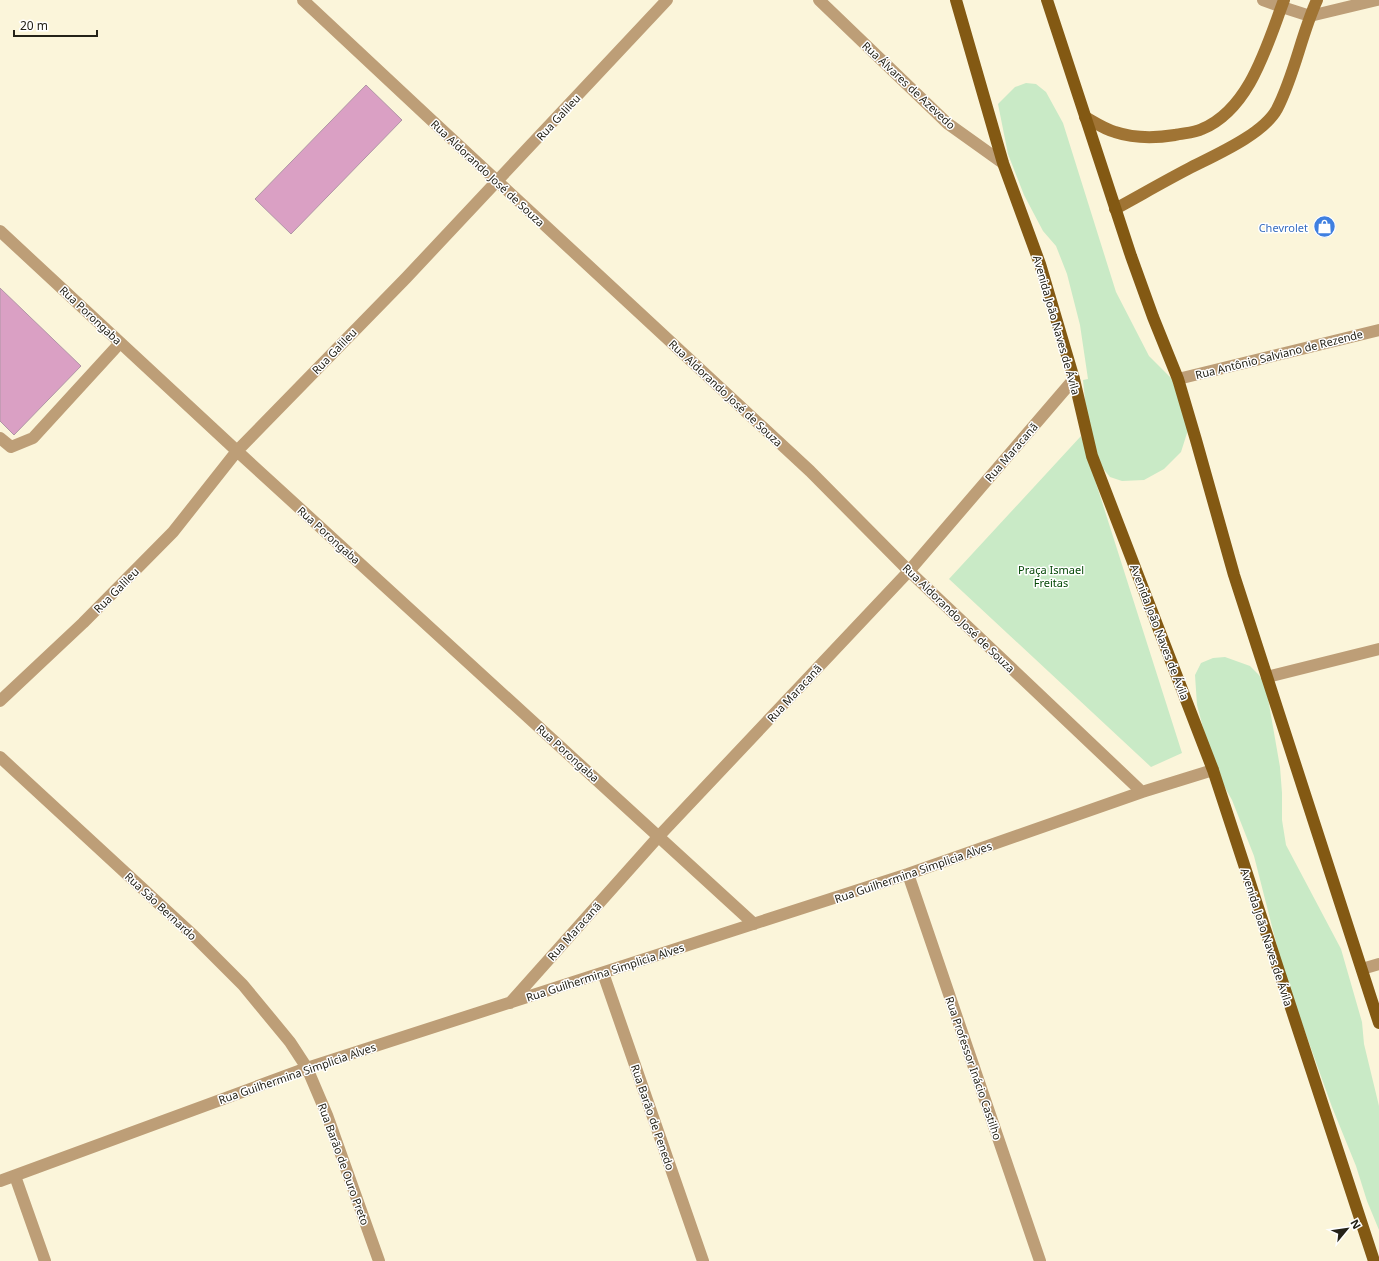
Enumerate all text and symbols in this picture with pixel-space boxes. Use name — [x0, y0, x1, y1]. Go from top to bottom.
scale bar — [14, 12, 97, 38]
text: 20 m — [20, 17, 48, 34]
street label: Rua Álvares de Azevedo — [859, 38, 959, 132]
street label: Rua Galileu — [533, 91, 583, 143]
street label: Rua Aldorando José de Souza — [428, 116, 548, 230]
shop icon: Chevrolet — [1311, 214, 1337, 240]
place label: Chevrolet — [1259, 220, 1308, 235]
street label: Avenida João Naves de Ávila — [1030, 254, 1084, 396]
street label: Rua Porongaba — [57, 282, 125, 348]
street label: Rua Galileu — [308, 325, 360, 377]
street label: Rua Antônio Salviano de Rezende — [1194, 326, 1364, 382]
street label: Rua Aldorando José de Souza — [666, 336, 786, 450]
street label: Rua Maracanã — [981, 419, 1041, 485]
street label: Rua Porongaba — [294, 503, 364, 567]
street label: Rua Aldorando José de Souza — [900, 560, 1018, 676]
park label: Praça Ismael Freitas — [1018, 562, 1084, 590]
street label: Avenida João Naves de Ávila — [1127, 562, 1193, 702]
street label: Rua Galileu — [90, 564, 142, 616]
street label: Rua Maracanã — [763, 661, 825, 725]
street label: Rua Porongaba — [533, 721, 603, 785]
street label: Rua Guilhermina Simplicia Alves — [832, 838, 994, 906]
street label: Avenida João Naves de Ávila — [1238, 866, 1296, 1008]
street label: Rua São Bernardo — [122, 869, 200, 943]
street label: Rua Maracanã — [544, 899, 604, 963]
street label: Rua Guilhermina Simplicia Alves — [524, 939, 686, 1005]
street label: Rua Professor Inácio Castilho — [942, 994, 1006, 1142]
street label: Rua Guilhermina Simplicia Alves — [216, 1039, 378, 1107]
street label: Rua Barão de Penedo — [628, 1062, 678, 1172]
street label: Rua Barão de Ouro Preto — [315, 1101, 373, 1227]
north arrow — [1327, 1209, 1367, 1249]
text: N — [1347, 1216, 1365, 1231]

